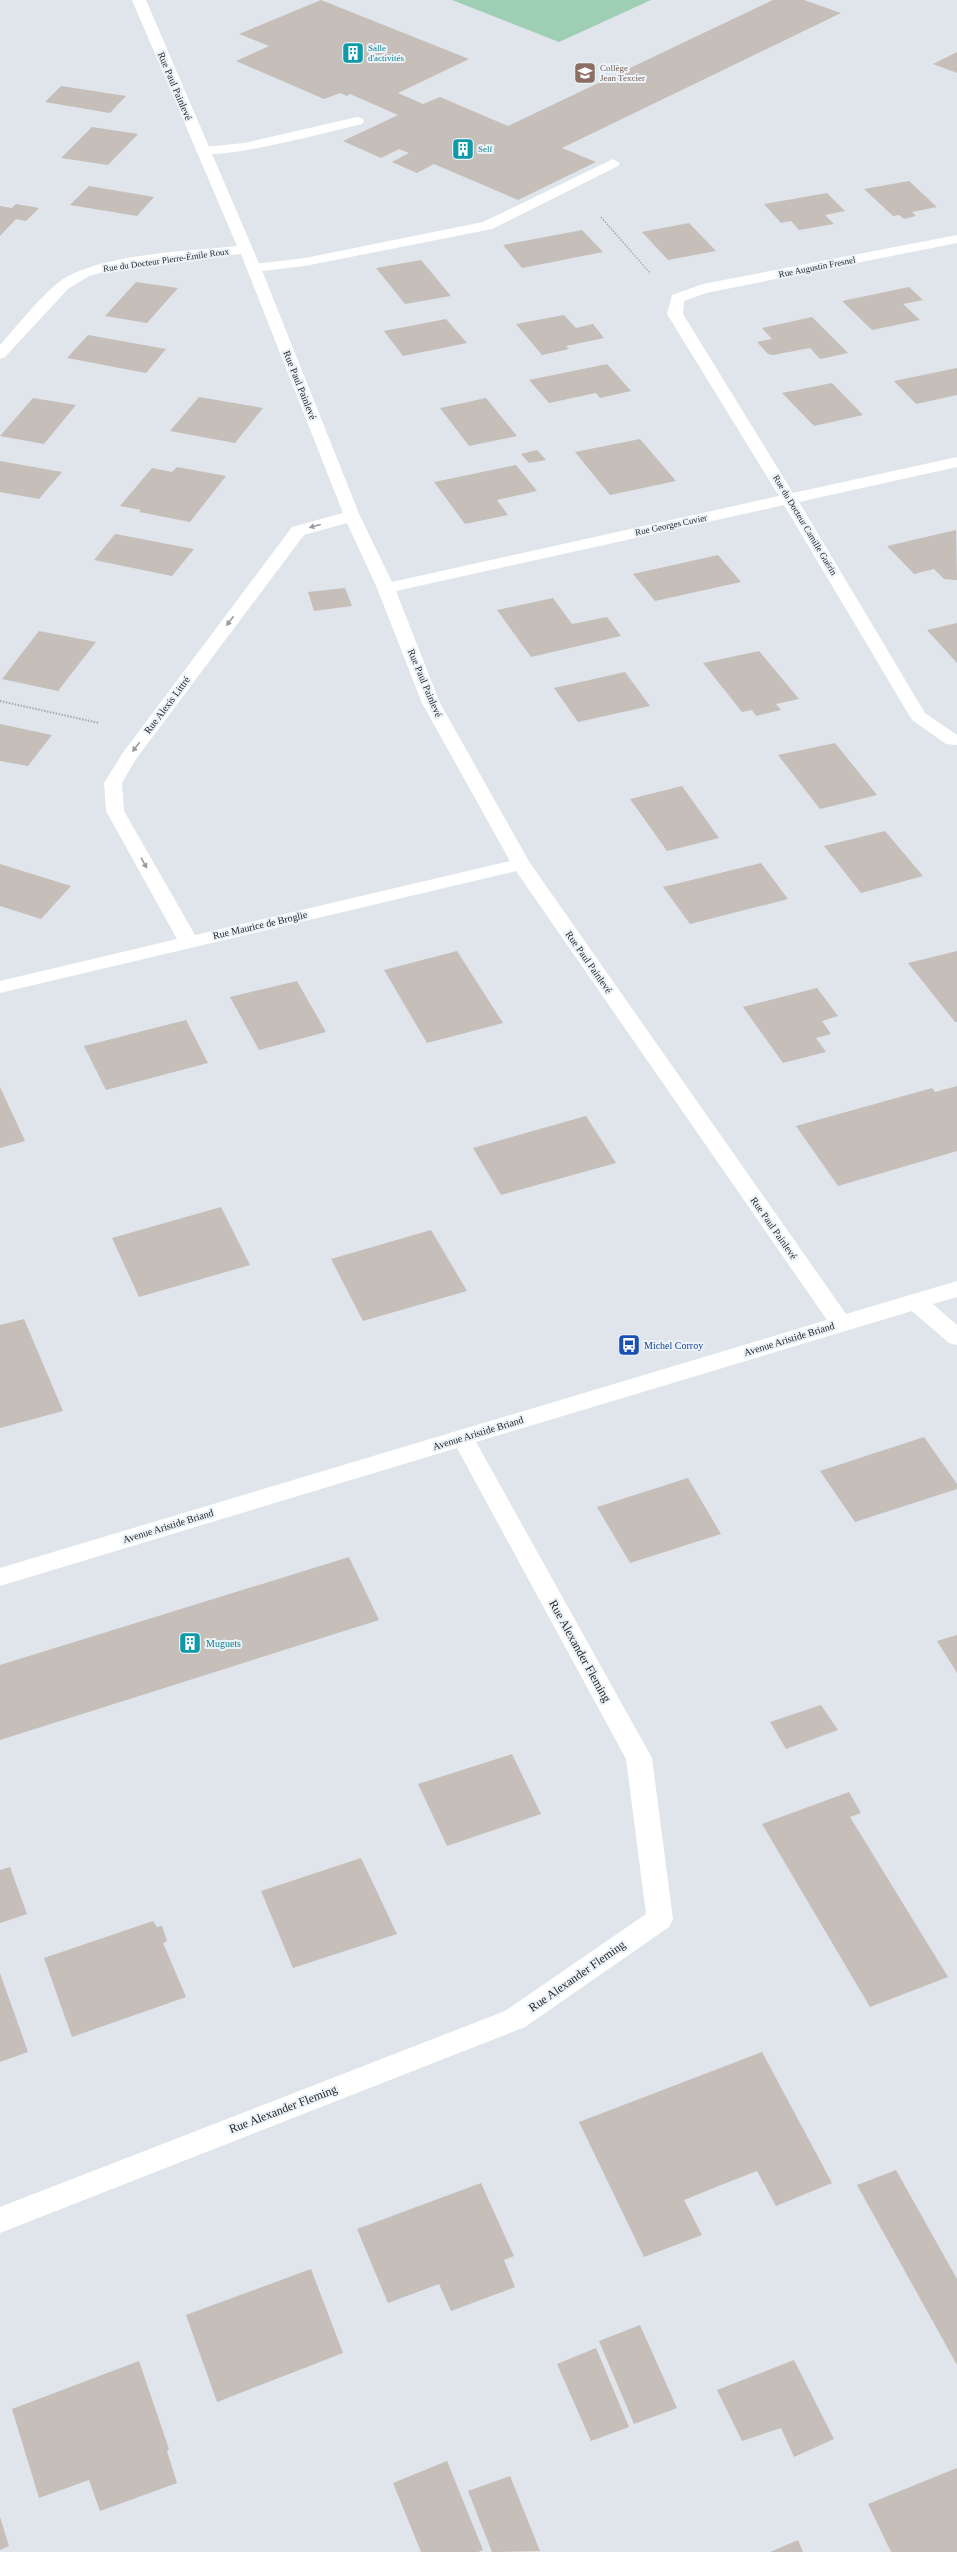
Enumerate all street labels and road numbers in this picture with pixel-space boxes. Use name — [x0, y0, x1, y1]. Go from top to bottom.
street label: Rue Paul Painlevé — [156, 50, 195, 122]
street label: Rue du Docteur Pierre-Émile Roux — [102, 246, 230, 274]
street label: Rue Augustin Fresnel — [778, 255, 857, 279]
street label: Rue Paul Painlevé — [281, 349, 319, 422]
street label: Rue du Docteur Camille Guérin — [771, 473, 839, 577]
street label: Rue Georges Cuvier — [634, 512, 708, 538]
street label: Rue Paul Painlevé — [406, 647, 445, 719]
street label: Rue Alexis Littré — [142, 674, 192, 736]
street label: Rue Maurice de Broglie — [212, 909, 309, 941]
street label: Rue Paul Painlevé — [563, 929, 615, 996]
street label: Rue Paul Painlevé — [748, 1195, 800, 1262]
street label: Avenue Aristide Briand — [742, 1320, 836, 1358]
street label: Avenue Aristide Briand — [431, 1414, 525, 1452]
street label: Avenue Aristide Briand — [121, 1507, 215, 1545]
street label: Rue Alexander Fleming — [546, 1597, 614, 1705]
street label: Rue Alexander Fleming — [526, 1937, 628, 2015]
street label: Rue Alexander Fleming — [227, 2082, 339, 2136]

